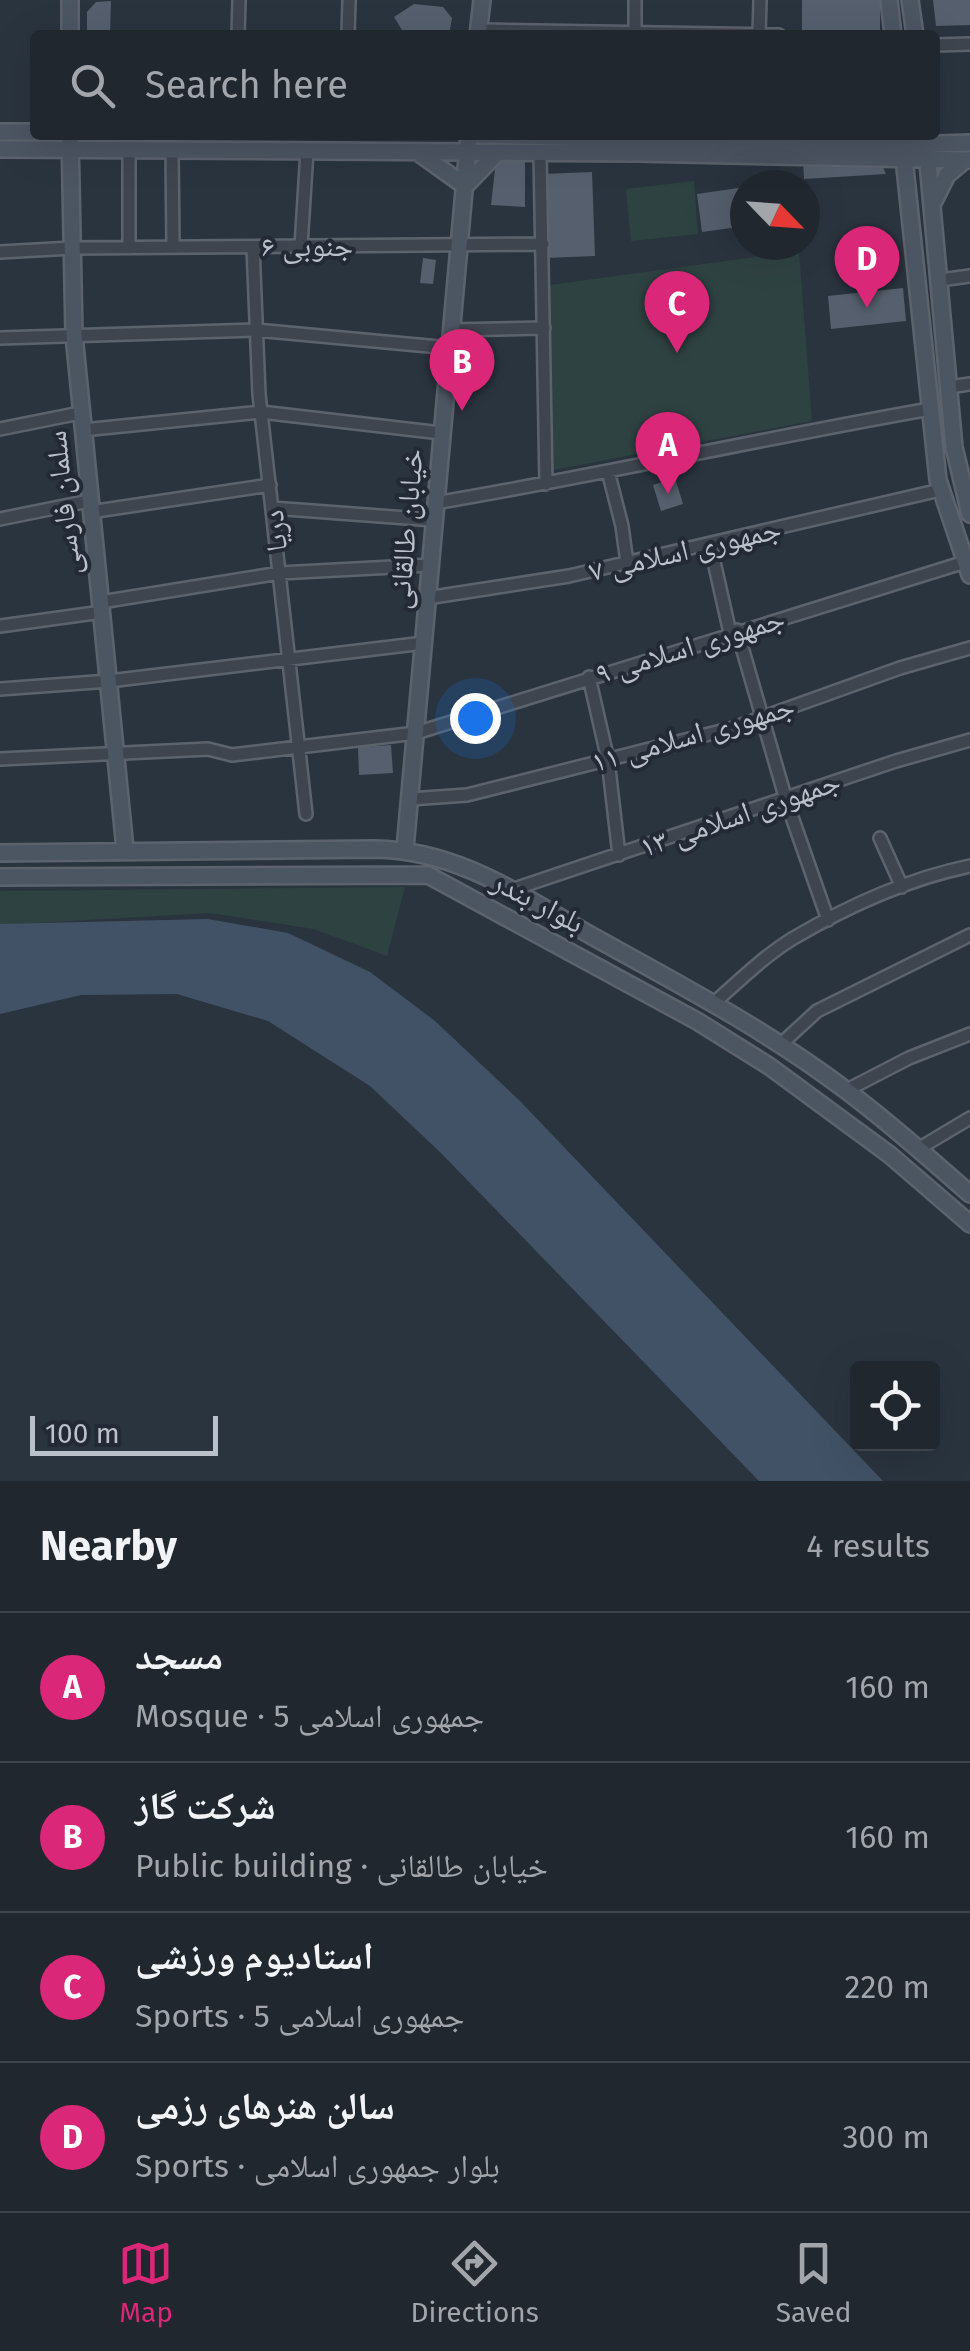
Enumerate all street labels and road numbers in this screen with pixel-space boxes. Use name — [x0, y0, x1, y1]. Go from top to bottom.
street label: ۶ جنوبی — [261, 228, 353, 264]
street label: سلمان فارسی — [38, 429, 88, 577]
street label: خیابان طالقانی — [381, 447, 431, 611]
street label: دریا — [255, 508, 295, 554]
street label: جمهوری اسلامی ۷ — [586, 510, 784, 590]
street label: جمهوری اسلامی ۹ — [591, 600, 789, 692]
street label: جمهوری اسلامی ۱۱ — [587, 688, 799, 780]
street label: جمهوری اسلامی ۱۳ — [635, 763, 845, 865]
street label: بلوار بندر — [485, 862, 590, 941]

